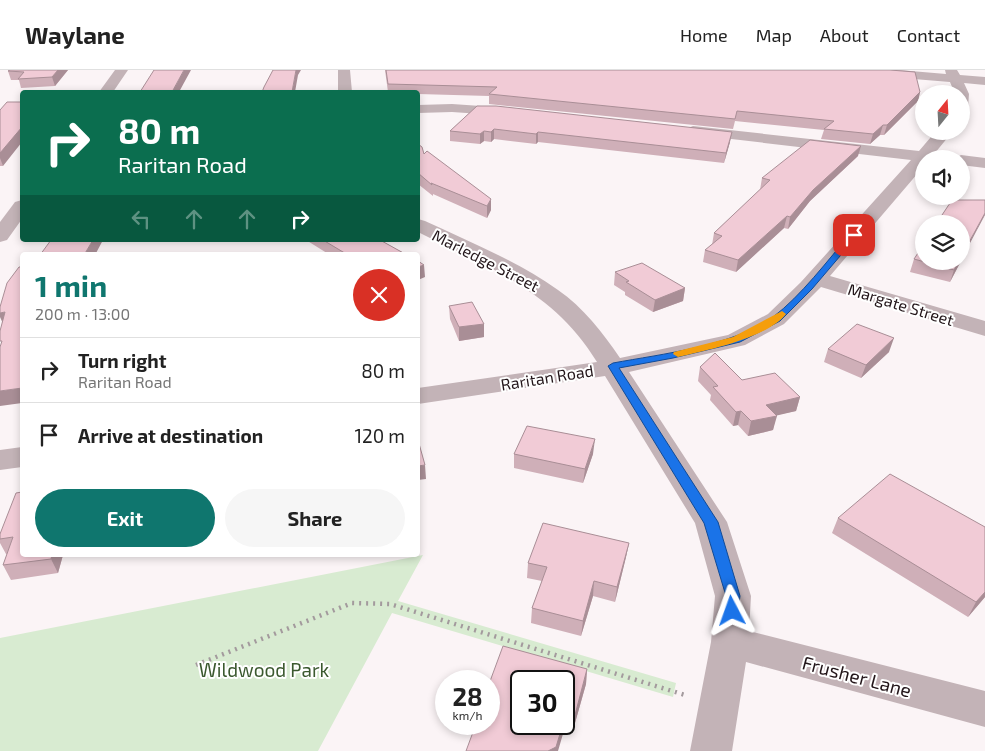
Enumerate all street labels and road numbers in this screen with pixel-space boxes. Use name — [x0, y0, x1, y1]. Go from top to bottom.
street label: Marledge Street — [429, 225, 543, 295]
street label: Margate Street — [846, 279, 956, 329]
street label: Raritan Road — [499, 360, 595, 394]
street label: Frusher Lane — [800, 650, 914, 702]

